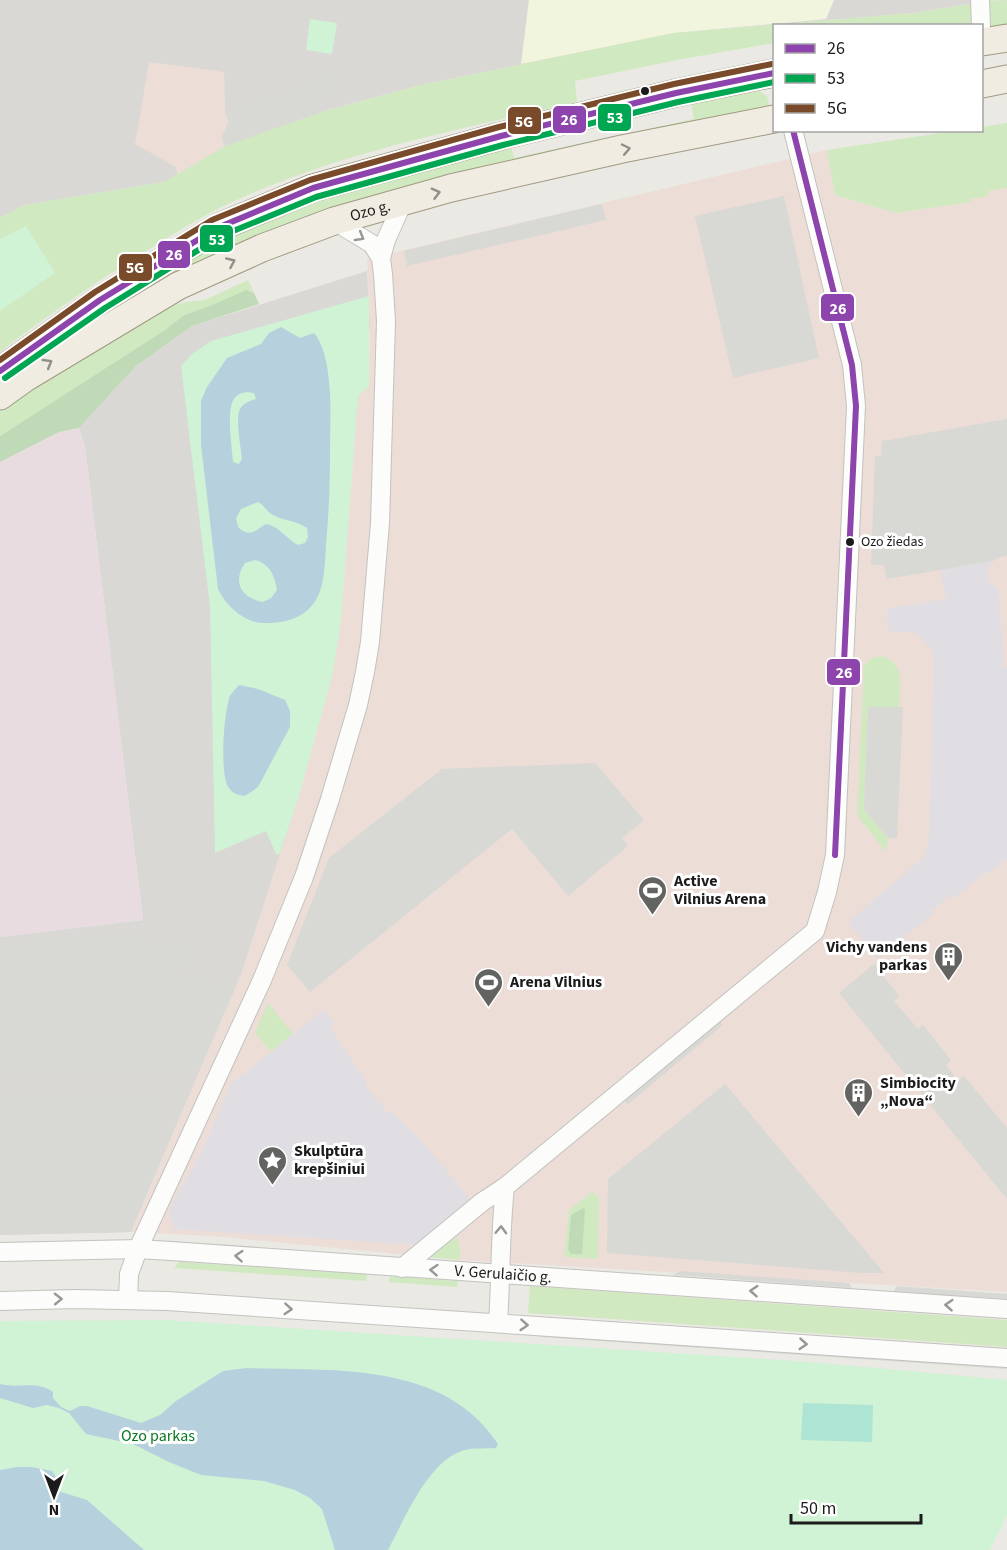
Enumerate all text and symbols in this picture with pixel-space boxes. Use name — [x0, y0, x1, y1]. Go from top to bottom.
legend — [773, 24, 983, 132]
text: 26 — [827, 36, 845, 61]
text: 53 — [827, 66, 845, 91]
unlabelled marker — [639, 85, 651, 97]
text: 5G — [827, 96, 847, 121]
line badge: 53 — [597, 103, 632, 132]
line badge: 26 — [552, 105, 587, 134]
line badge: 5G — [507, 106, 542, 135]
text: 53 — [607, 107, 623, 129]
text: 26 — [561, 109, 577, 131]
text: 5G — [515, 111, 533, 133]
one-way arrow — [620, 143, 630, 156]
one-way arrow — [430, 187, 440, 200]
street label: Ozo g. — [347, 195, 393, 227]
line badge: 53 — [199, 224, 234, 253]
text: 53 — [209, 229, 225, 251]
one-way arrow — [354, 230, 364, 241]
line badge: 26 — [157, 240, 191, 269]
text: 26 — [166, 244, 182, 266]
line badge: 5G — [118, 253, 153, 282]
text: 5G — [126, 257, 144, 279]
one-way arrow — [225, 257, 236, 269]
line badge: 26 — [820, 293, 855, 322]
text: 26 — [830, 298, 846, 320]
one-way arrow — [42, 359, 52, 371]
place label: Ozo žiedas — [861, 532, 924, 552]
marker: Ozo žiedas — [844, 536, 856, 548]
line badge: 26 — [826, 658, 861, 686]
text: 26 — [836, 662, 852, 684]
place label: Active Vilnius Arena — [673, 870, 766, 910]
sports icon: Active Vilnius Arena — [637, 874, 669, 916]
place label: Vichy vandens parkas — [825, 936, 927, 976]
building icon: Vichy vandens parkas — [932, 940, 964, 982]
sports icon: Arena Vilnius — [473, 966, 505, 1008]
place label: Arena Vilnius — [509, 971, 602, 993]
place label: Simbiocity „Nova“ — [880, 1072, 957, 1112]
building icon: Simbiocity „Nova“ — [843, 1076, 875, 1118]
place label: Skulptūra krepšiniui — [294, 1140, 365, 1180]
place icon: Skulptūra krepšiniui — [257, 1144, 289, 1186]
one-way arrow — [495, 1226, 507, 1235]
one-way arrow — [235, 1250, 244, 1263]
street label: V. Gerulaičio g. — [454, 1260, 553, 1288]
one-way arrow — [429, 1263, 438, 1276]
one-way arrow — [750, 1284, 759, 1297]
one-way arrow — [54, 1293, 63, 1306]
one-way arrow — [944, 1299, 953, 1312]
one-way arrow — [283, 1303, 292, 1316]
one-way arrow — [520, 1319, 529, 1332]
one-way arrow — [798, 1337, 807, 1350]
park label: Ozo parkas — [121, 1425, 195, 1447]
north arrow — [24, 1466, 84, 1526]
scale bar — [791, 1487, 922, 1525]
text: 50 m — [800, 1496, 836, 1521]
text: N — [49, 1499, 59, 1521]

